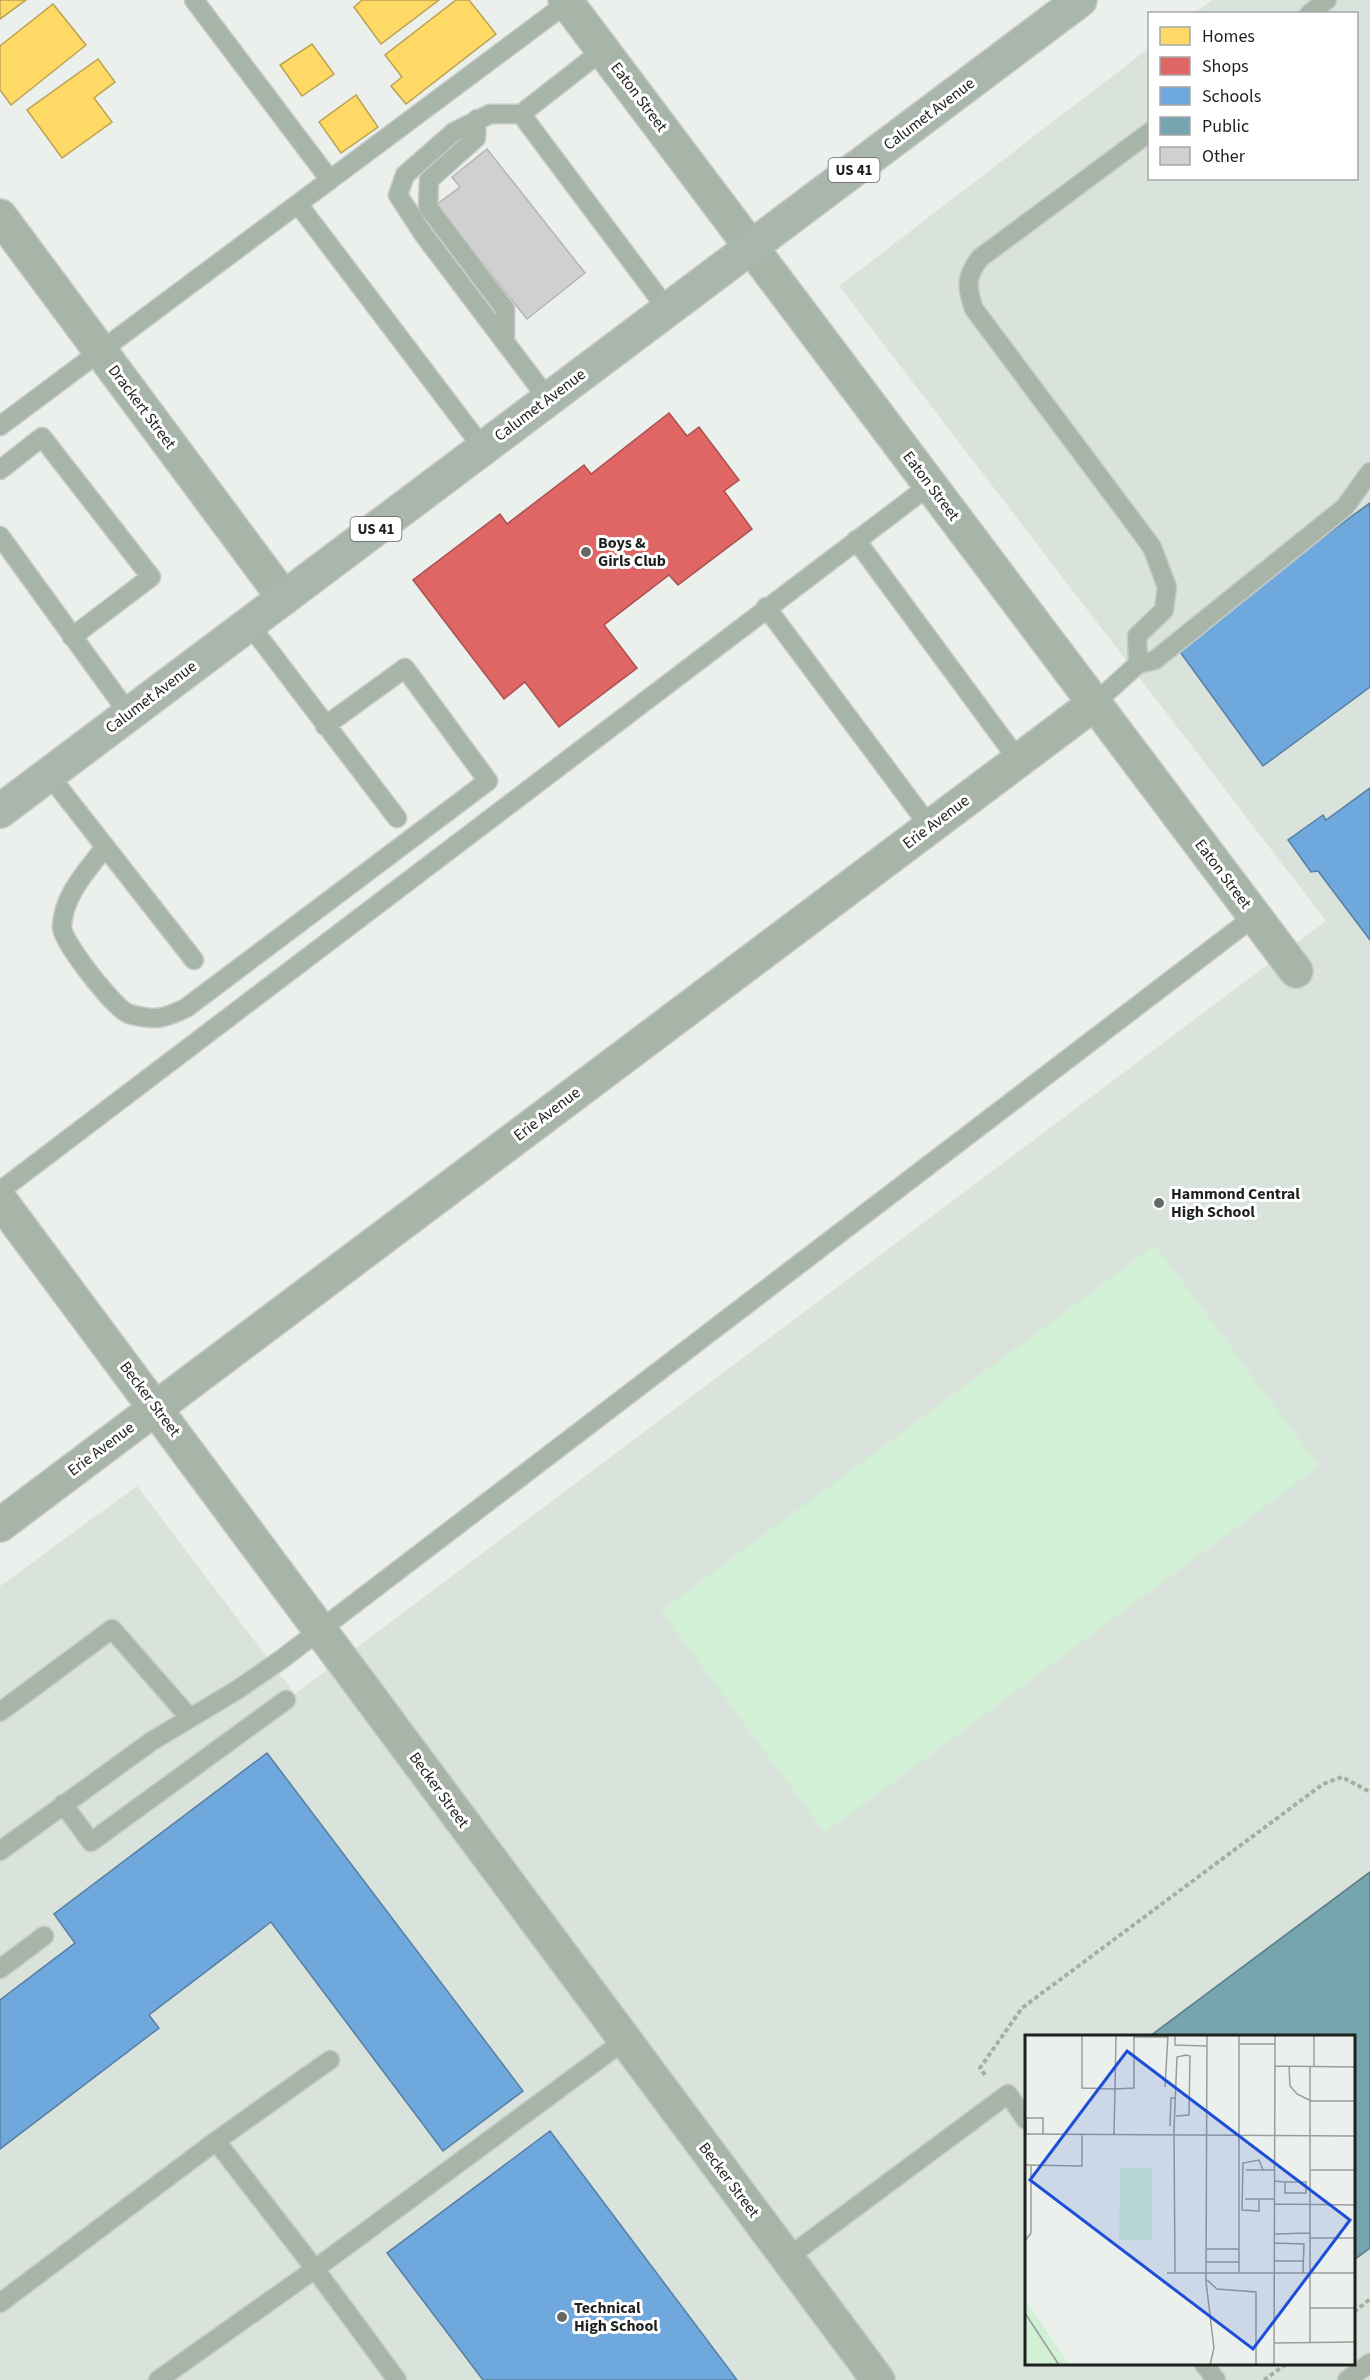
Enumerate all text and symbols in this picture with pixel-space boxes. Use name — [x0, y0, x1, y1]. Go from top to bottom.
legend — [1148, 12, 1358, 180]
text: Homes — [1202, 24, 1255, 49]
text: Shops — [1202, 54, 1249, 79]
street label: Eaton Street — [605, 58, 673, 137]
street label: Calumet Avenue — [879, 72, 979, 156]
text: Schools — [1202, 84, 1261, 109]
text: Public — [1202, 114, 1249, 139]
text: Other — [1202, 144, 1246, 169]
road number: US 41 — [828, 158, 880, 182]
street label: Drackert Street — [103, 360, 181, 454]
street label: Calumet Avenue — [490, 363, 590, 447]
street label: Eaton Street — [897, 447, 965, 526]
road number: US 41 — [350, 517, 401, 541]
place label: Boys & Girls Club — [598, 532, 666, 572]
marker: Boys & Girls Club — [579, 545, 593, 559]
street label: Calumet Avenue — [101, 655, 201, 739]
street label: Erie Avenue — [898, 790, 974, 854]
street label: Eaton Street — [1189, 835, 1257, 914]
street label: Erie Avenue — [509, 1082, 585, 1146]
place label: Hammond Central High School — [1171, 1183, 1300, 1223]
marker: Hammond Central High School — [1152, 1196, 1166, 1210]
street label: Becker Street — [114, 1357, 186, 1442]
street label: Erie Avenue — [63, 1417, 139, 1481]
street label: Becker Street — [404, 1748, 474, 1833]
inset map — [1025, 2035, 1355, 2365]
street label: Becker Street — [693, 2138, 765, 2223]
place label: Technical High School — [574, 2297, 658, 2337]
marker: Technical High School — [555, 2310, 569, 2324]

